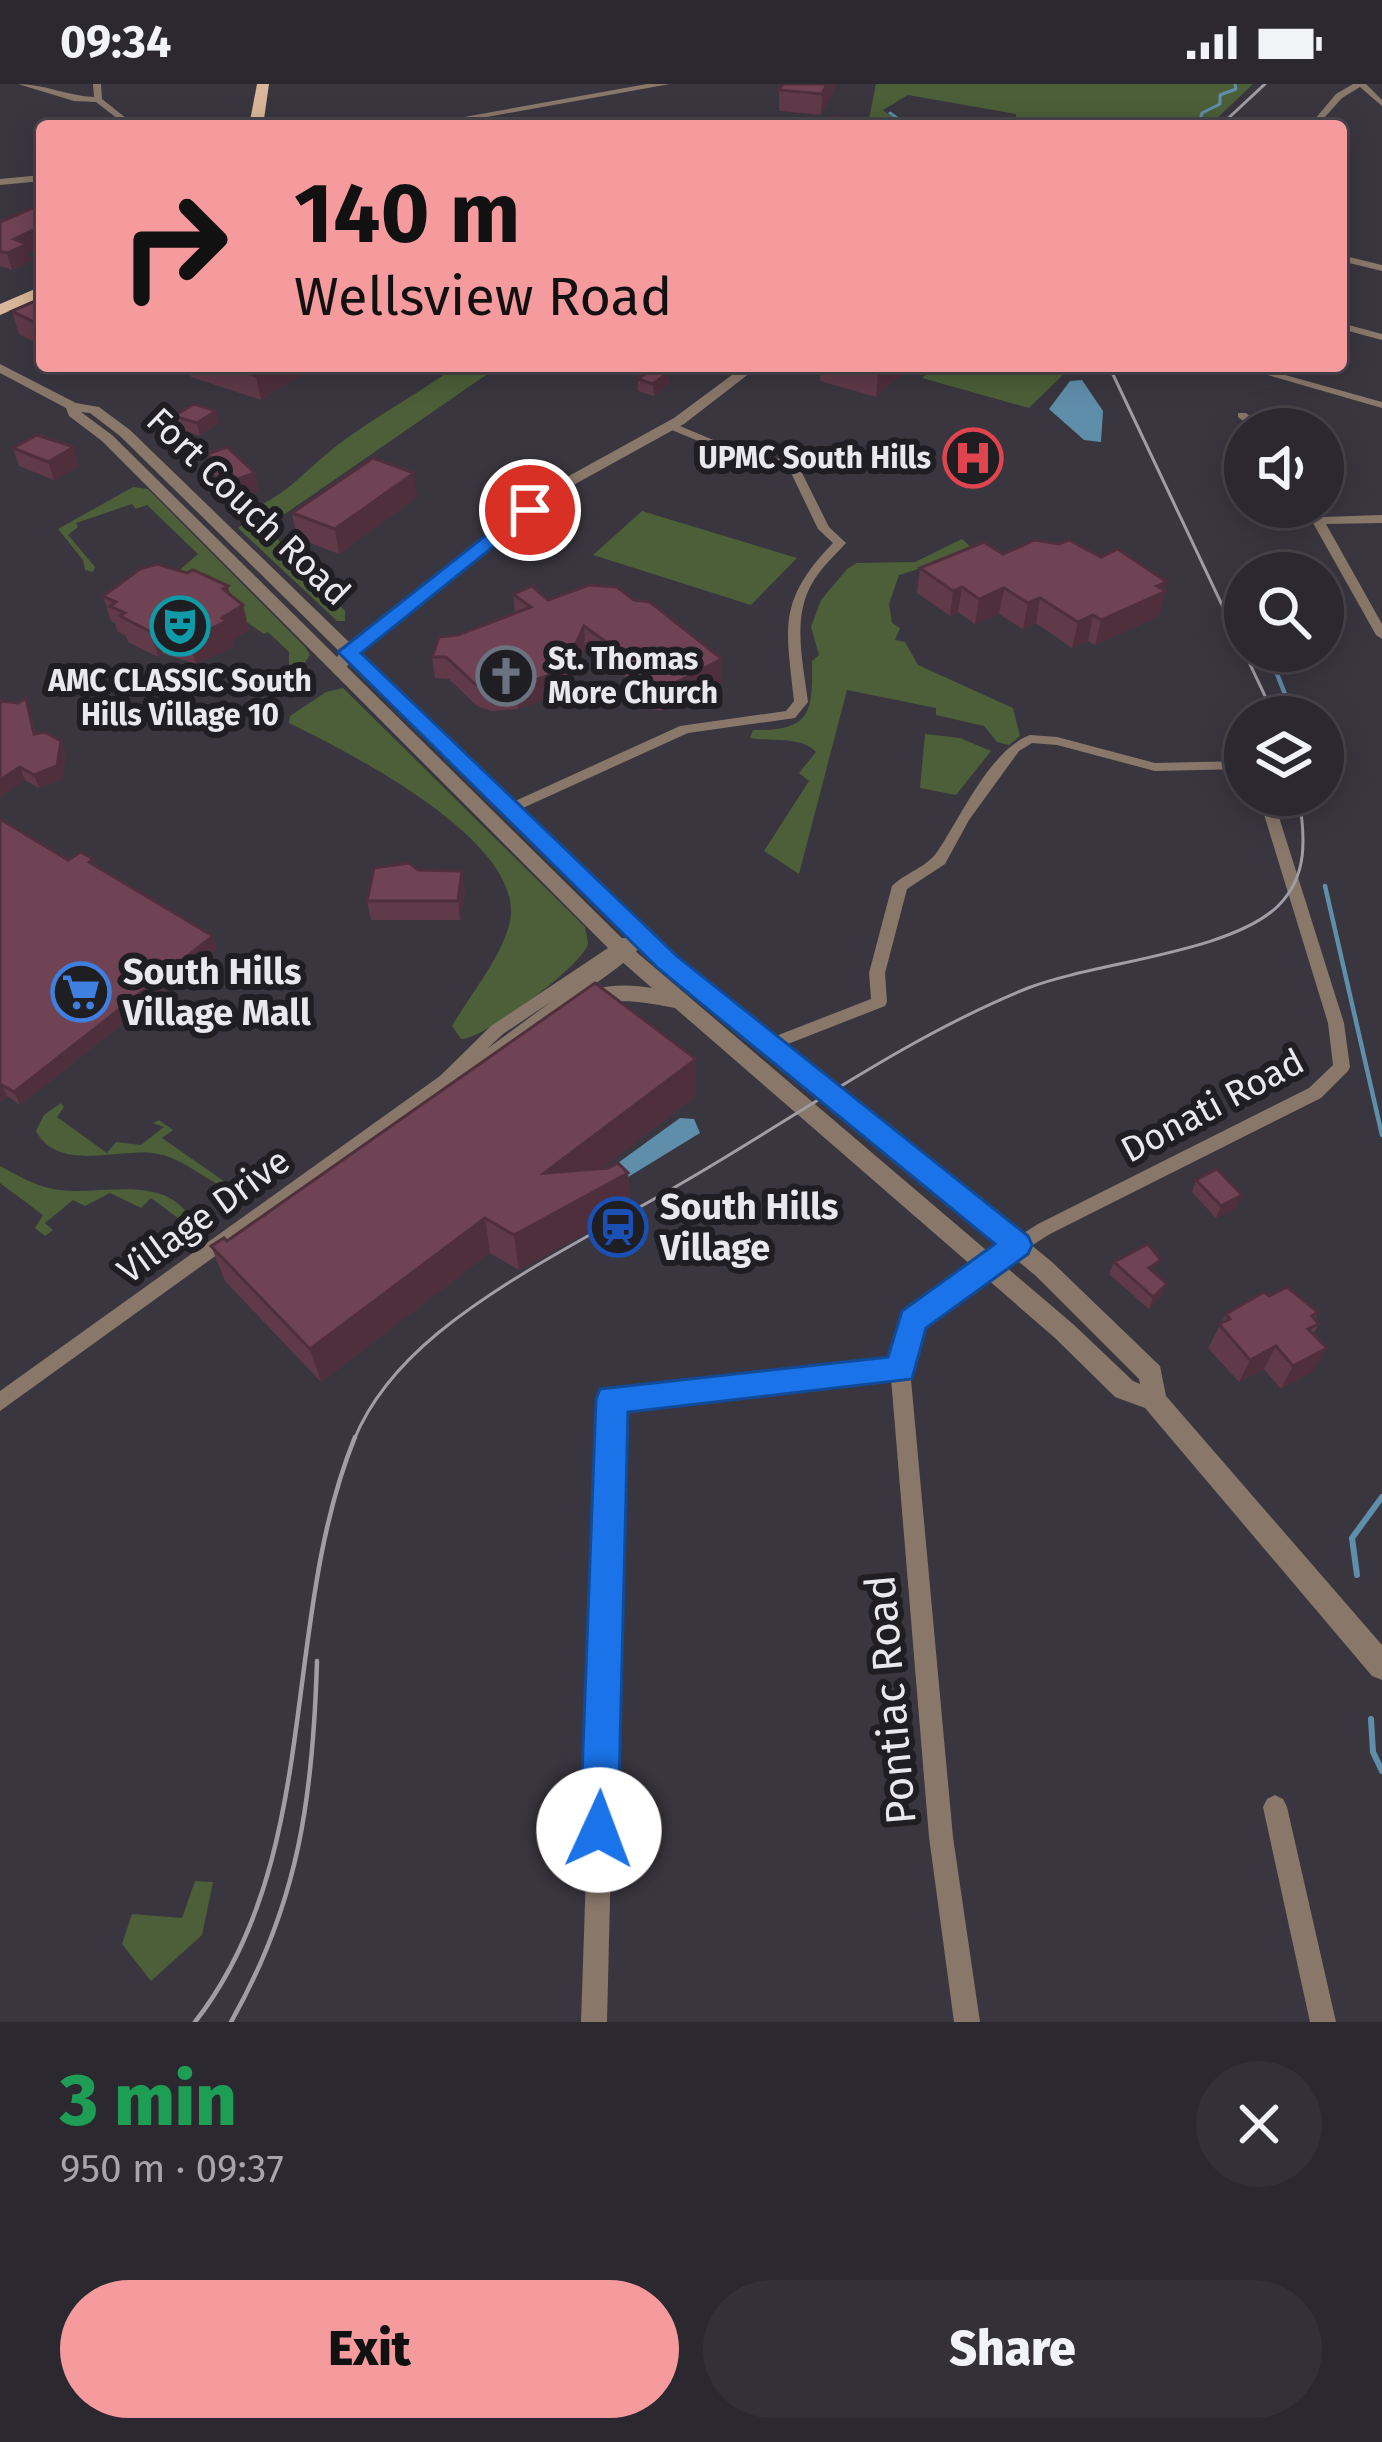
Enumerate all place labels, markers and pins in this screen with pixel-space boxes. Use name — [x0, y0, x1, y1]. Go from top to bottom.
hospital icon: UPMC South Hills — [942, 427, 1004, 489]
place label: UPMC South Hills — [698, 440, 931, 476]
pin — [479, 459, 581, 561]
theatre icon: AMC CLASSIC South Hills Village 10 — [149, 595, 211, 657]
place label: St. Thomas More Church — [548, 641, 718, 711]
church icon: St. Thomas More Church — [475, 645, 537, 707]
place label: AMC CLASSIC South Hills Village 10 — [47, 663, 312, 733]
place label: South Hills Village Mall — [122, 950, 311, 1035]
supermarket icon: South Hills Village Mall — [50, 961, 112, 1023]
place label: South Hills Village — [659, 1185, 838, 1270]
station icon: South Hills Village — [587, 1196, 649, 1258]

